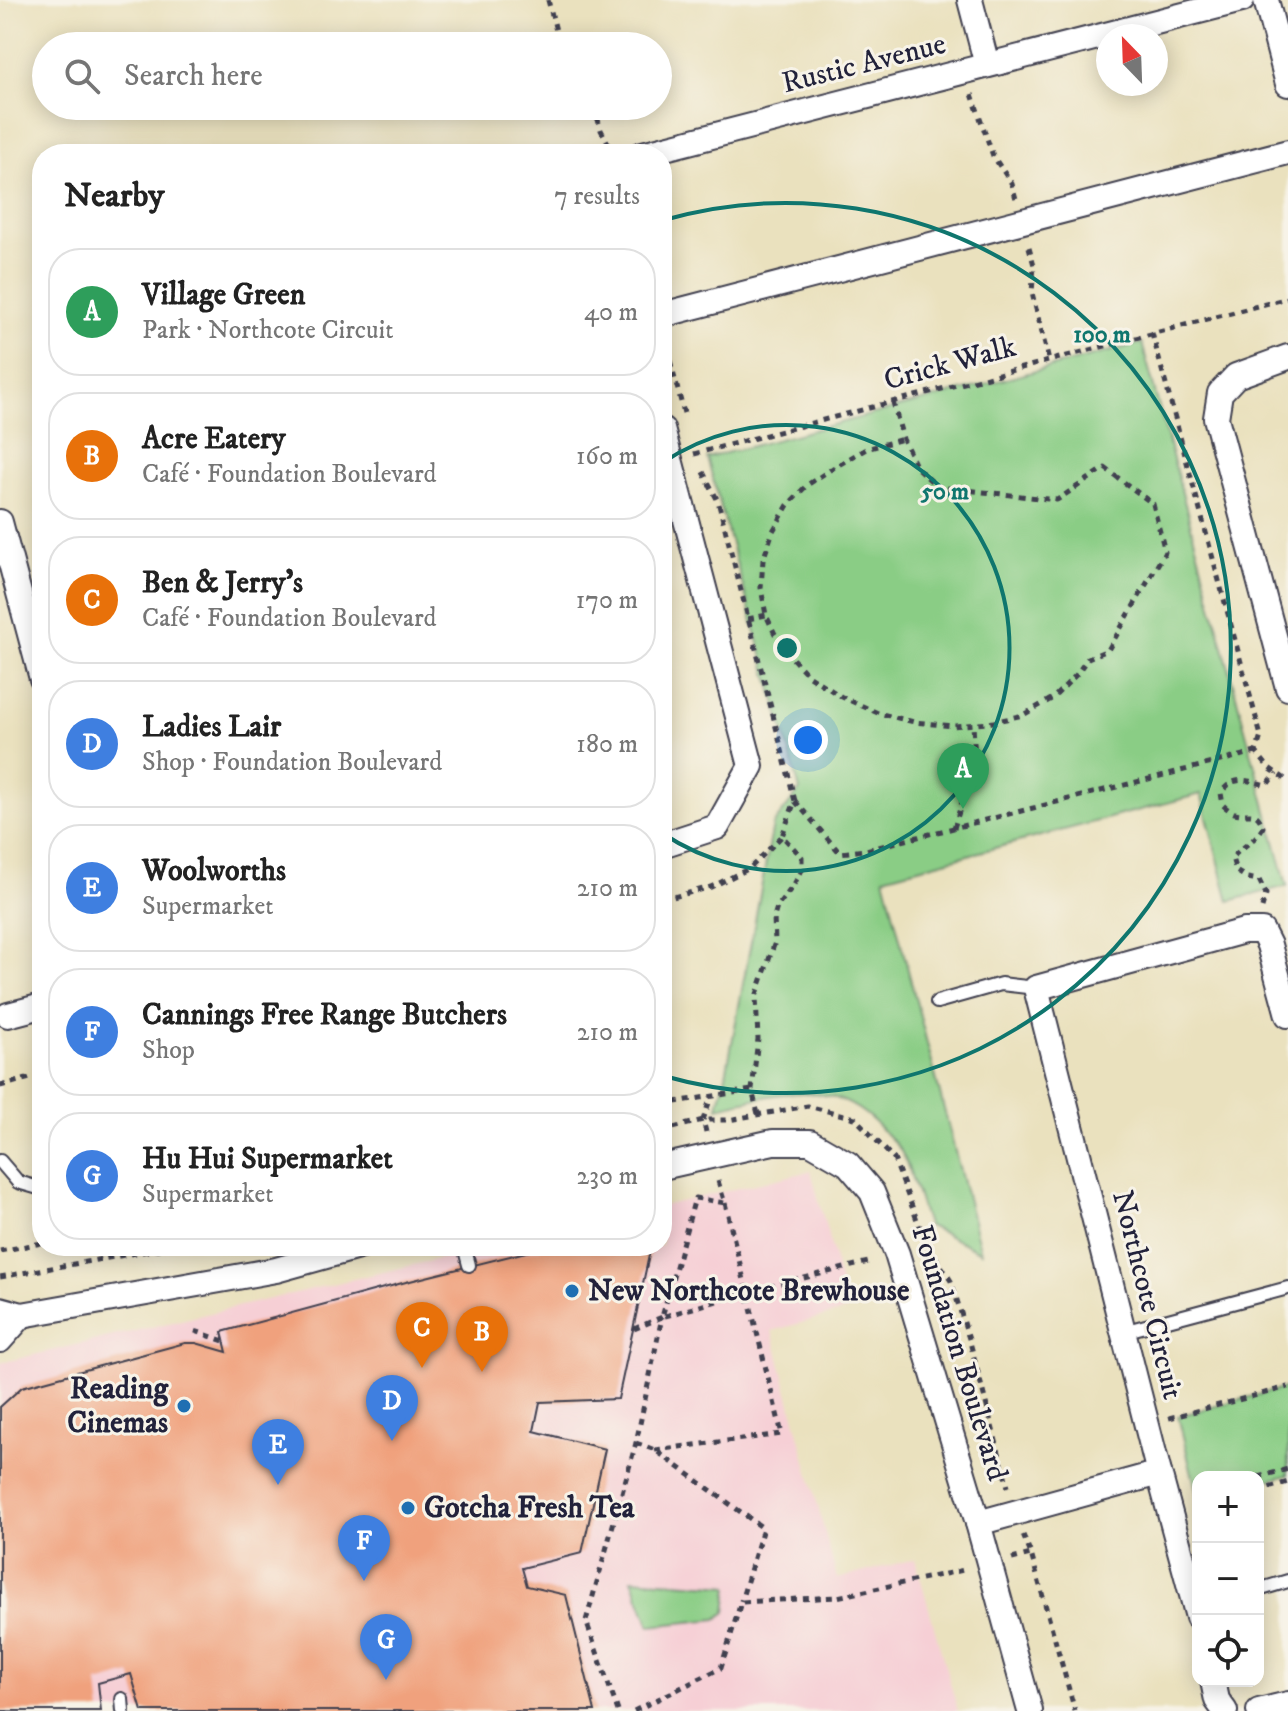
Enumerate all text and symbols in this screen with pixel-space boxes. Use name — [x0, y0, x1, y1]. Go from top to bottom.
north arrow — [1096, 24, 1168, 96]
street label: Rustic Avenue — [778, 26, 950, 102]
search box — [32, 32, 672, 120]
icon: search — [60, 54, 104, 98]
text: Search here — [124, 58, 263, 95]
text: Nearby — [64, 175, 165, 217]
text: 7 results — [554, 180, 640, 213]
text: Village Green — [142, 277, 305, 314]
text: A — [84, 296, 100, 329]
text: 40 m — [584, 296, 638, 329]
text: Park · Northcote Circuit — [142, 314, 394, 347]
text: 100 m — [1073, 320, 1131, 350]
street label: Crick Walk — [880, 329, 1020, 399]
text: Acre Eatery — [142, 421, 285, 458]
text: B — [84, 440, 100, 473]
text: 160 m — [576, 440, 638, 473]
text: Café · Foundation Boulevard — [142, 458, 437, 491]
text: 50 m — [920, 477, 969, 507]
text: Ben & Jerry's — [142, 565, 303, 602]
text: C — [83, 584, 101, 617]
text: 170 m — [576, 584, 638, 617]
text: Café · Foundation Boulevard — [142, 602, 437, 635]
centre of rings — [773, 634, 801, 662]
text: Ladies Lair — [142, 709, 281, 746]
your location — [788, 720, 828, 760]
text: D — [82, 728, 102, 761]
text: 180 m — [576, 728, 638, 761]
pin: A — [937, 743, 989, 809]
text: Shop · Foundation Boulevard — [142, 746, 442, 779]
text: Woolworths — [142, 853, 286, 890]
text: E — [83, 872, 101, 905]
text: 210 m — [577, 872, 638, 905]
text: Supermarket — [142, 890, 274, 923]
text: Cannings Free Range Butchers — [142, 997, 507, 1034]
text: F — [84, 1016, 100, 1049]
text: 210 m — [577, 1016, 638, 1049]
text: Shop — [142, 1034, 195, 1067]
text: Hu Hui Supermarket — [142, 1141, 393, 1178]
text: G — [83, 1160, 101, 1193]
text: 230 m — [576, 1160, 638, 1193]
text: Supermarket — [142, 1178, 274, 1211]
street label: Northcote Circuit — [1103, 1187, 1191, 1403]
street label: Foundation Boulevard — [903, 1221, 1015, 1485]
place label: New Northcote Brewhouse — [588, 1273, 910, 1310]
marker: New Northcote Brewhouse — [563, 1282, 581, 1300]
pin: C — [396, 1302, 448, 1368]
pin: B — [456, 1306, 508, 1372]
place label: Reading Cinemas — [67, 1371, 169, 1442]
pin: D — [366, 1375, 418, 1441]
marker: Reading Cinemas — [175, 1397, 193, 1415]
pin: E — [252, 1419, 304, 1485]
map controls — [1192, 1471, 1264, 1687]
button: + — [1192, 1471, 1264, 1543]
place label: Gotcha Fresh Tea — [424, 1490, 636, 1527]
marker: Gotcha Fresh Tea — [399, 1499, 417, 1517]
pin: F — [338, 1515, 390, 1581]
button: − — [1192, 1543, 1264, 1615]
pin: G — [360, 1614, 412, 1680]
button: locate — [1192, 1615, 1264, 1687]

